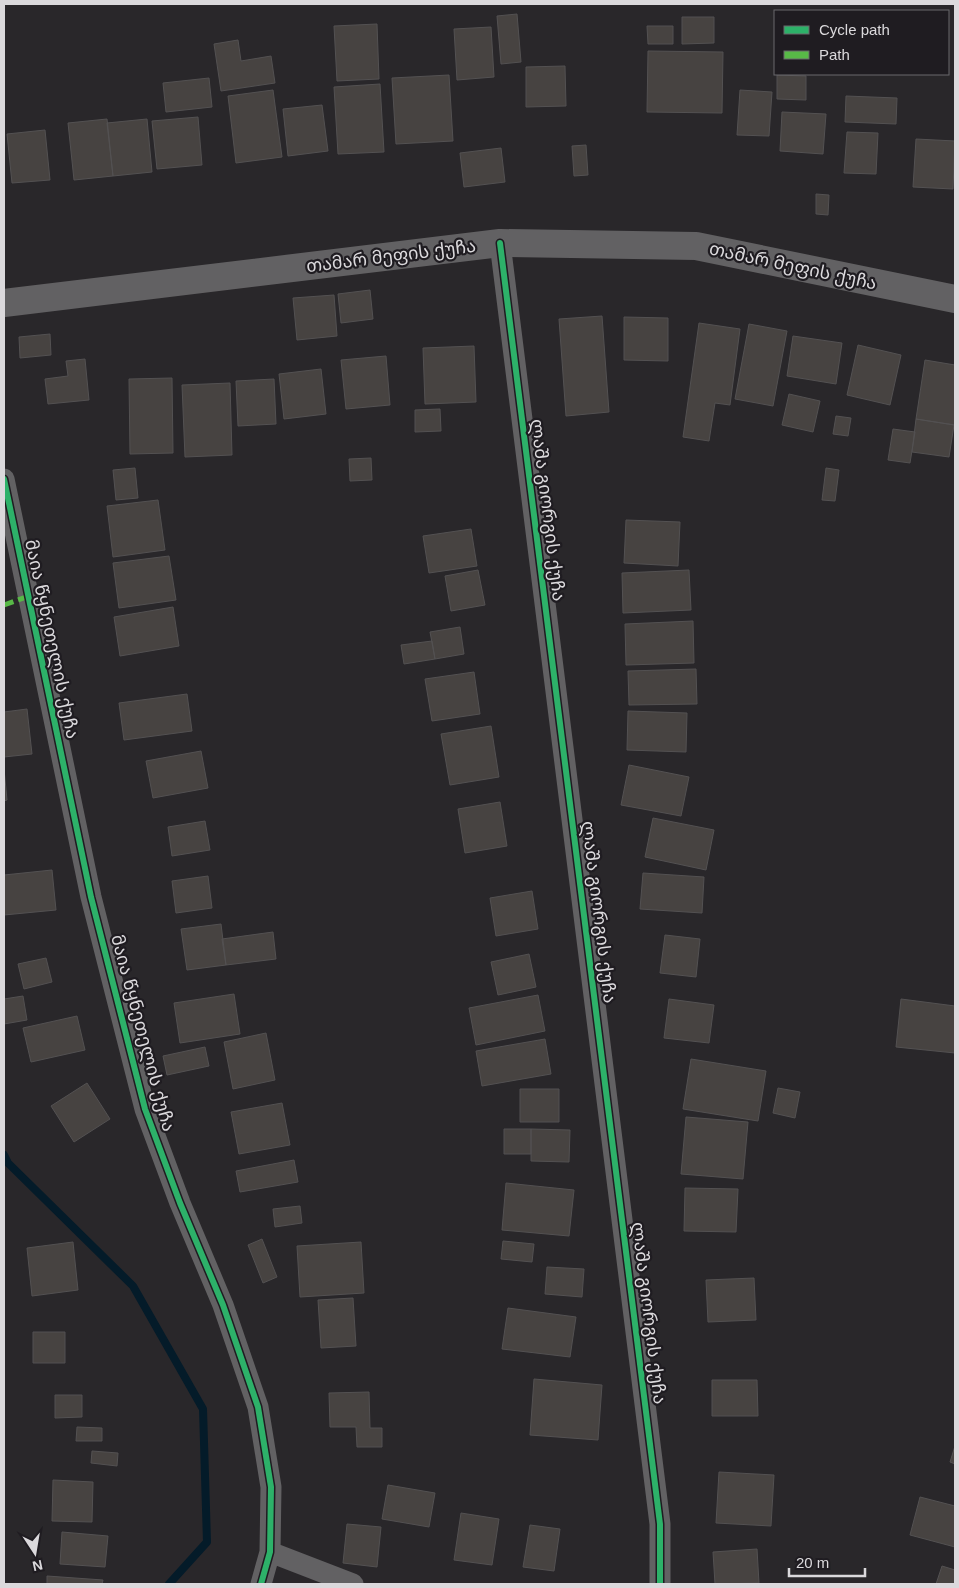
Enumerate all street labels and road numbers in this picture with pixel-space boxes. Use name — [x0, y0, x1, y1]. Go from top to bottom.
street label: თამარ მეფის ქუჩა — [305, 236, 477, 277]
street label: თამარ მეფის ქუჩა — [707, 238, 879, 295]
street label: ლაშა გიორგის ქუჩა — [526, 418, 569, 602]
street label: მაია წყნეთელის ქუჩა — [20, 538, 83, 741]
street label: ლაშა გიორგის ქუჩა — [577, 820, 620, 1004]
street label: მაია წყნეთელის ქუჩა — [106, 932, 179, 1134]
street label: ლაშა გიორგის ქუჩა — [627, 1221, 670, 1405]

